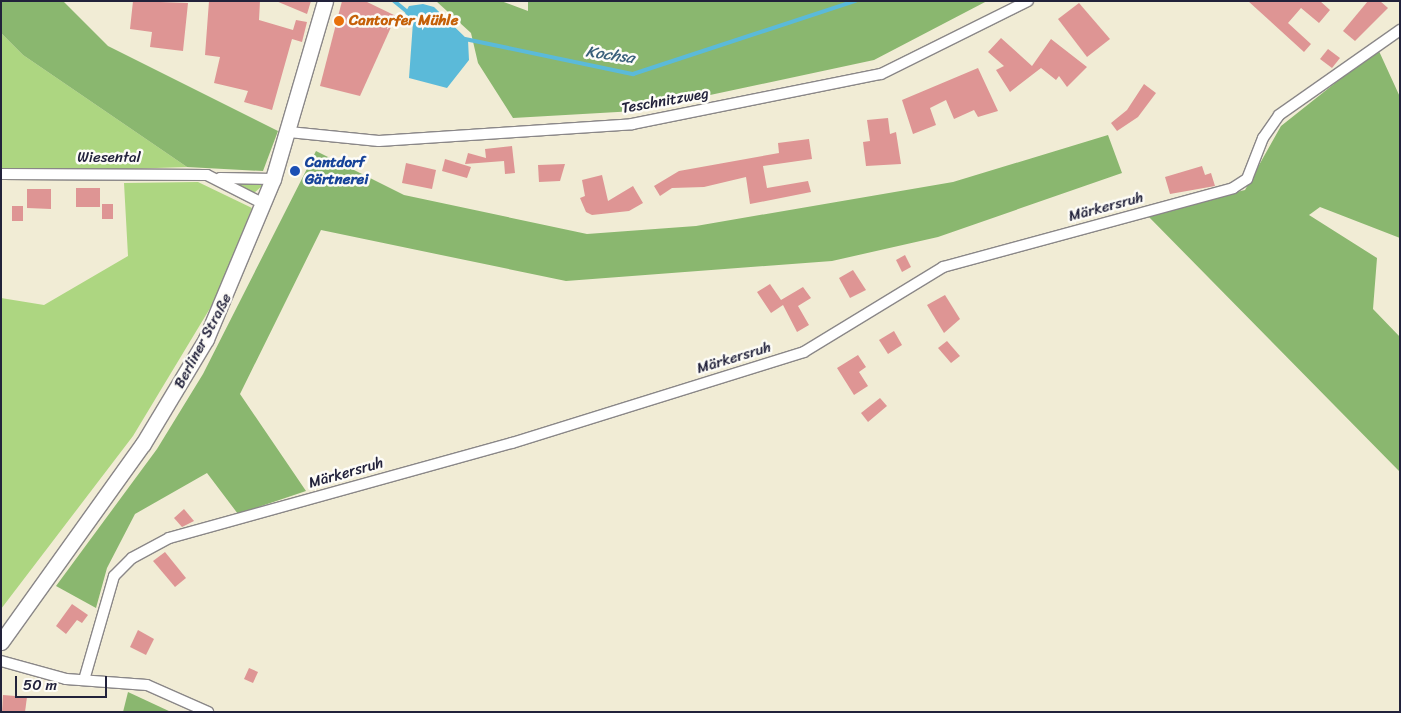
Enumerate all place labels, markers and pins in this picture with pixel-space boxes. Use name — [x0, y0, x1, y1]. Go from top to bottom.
place label: Cantorfer Mühle — [349, 12, 458, 30]
marker: Cantorfer Mühle — [333, 15, 345, 27]
place label: Cantdorf Gärtnerei — [305, 153, 368, 188]
marker: Cantdorf Gärtnerei — [289, 165, 301, 177]

